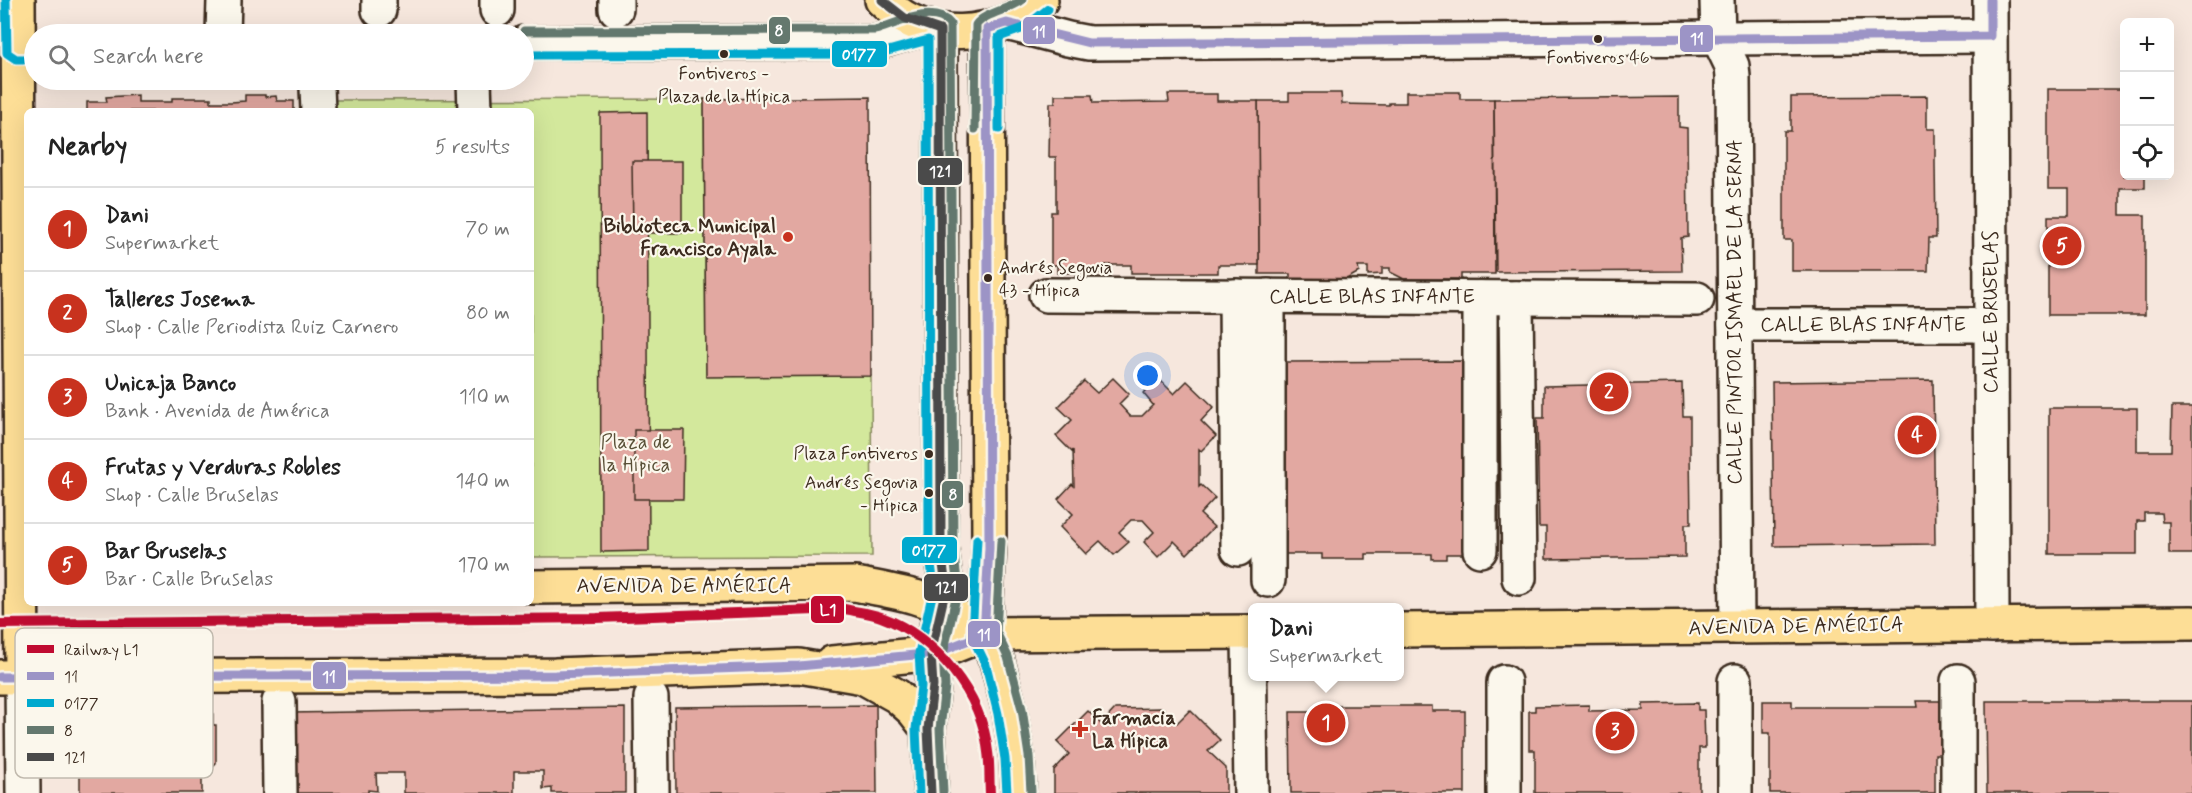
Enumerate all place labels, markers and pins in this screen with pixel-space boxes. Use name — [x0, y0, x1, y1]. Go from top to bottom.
marker: Fontiveros 46 — [1592, 33, 1604, 45]
place label: Fontiveros 46 — [1546, 46, 1650, 70]
marker: Fontiveros - Plaza de la Hípica — [718, 48, 730, 60]
place label: Fontiveros - Plaza de la Hípica — [658, 62, 790, 109]
place label: Biblioteca Municipal Francisco Ayala — [603, 213, 777, 263]
pin: 5 — [2042, 224, 2082, 268]
marker: Biblioteca Municipal Francisco Ayala — [781, 230, 795, 244]
place label: Andrés Segovia 43 - Hípica — [999, 256, 1112, 303]
marker: Andrés Segovia 43 - Hípica — [982, 272, 994, 284]
pin: 2 — [1590, 370, 1628, 414]
pin: 4 — [1898, 412, 1936, 458]
place label: Plaza Fontiveros — [794, 442, 918, 466]
marker: Plaza Fontiveros — [923, 448, 935, 460]
place label: Andrés Segovia - Hípica — [805, 471, 918, 518]
marker: Andrés Segovia - Hípica — [923, 487, 935, 499]
pin: 1 — [1306, 700, 1346, 746]
place label: Farmacia La Hípica — [1092, 705, 1176, 755]
pin: 3 — [1596, 708, 1634, 754]
marker: Farmacia La Hípica — [1073, 722, 1087, 736]

